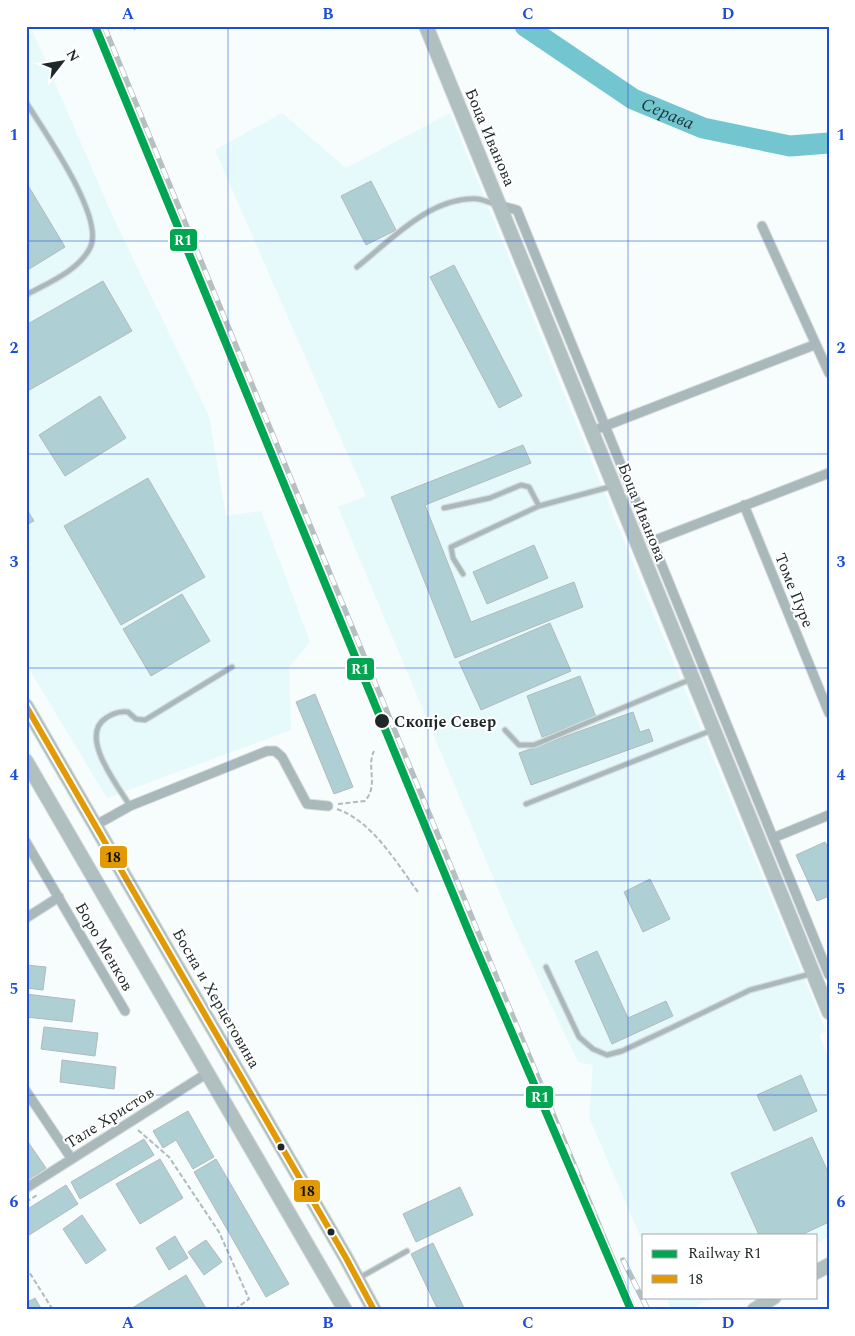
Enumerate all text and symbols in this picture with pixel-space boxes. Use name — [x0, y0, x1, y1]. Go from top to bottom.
text: A — [122, 2, 135, 26]
text: B — [322, 2, 334, 26]
text: C — [522, 2, 534, 26]
text: D — [722, 2, 735, 26]
north arrow — [38, 38, 88, 88]
text: N — [61, 45, 85, 66]
street label: Боца Иванова — [459, 85, 522, 190]
water label: Серава — [637, 91, 698, 137]
text: 1 — [10, 123, 18, 147]
text: 1 — [837, 123, 845, 147]
line badge: R1 — [169, 228, 198, 252]
text: R1 — [174, 230, 192, 251]
text: 2 — [10, 336, 19, 360]
text: 2 — [837, 336, 846, 360]
street label: Боца Иванова — [611, 459, 673, 565]
street label: Томе Пуре — [768, 549, 820, 631]
text: 3 — [10, 550, 19, 574]
text: 3 — [837, 550, 846, 574]
line badge: R1 — [346, 657, 375, 681]
text: R1 — [351, 659, 369, 680]
place label: Скопје Север — [394, 710, 496, 734]
marker: Скопје Север — [373, 712, 391, 730]
text: 4 — [10, 763, 19, 787]
text: 4 — [837, 763, 846, 787]
line badge: 18 — [99, 845, 128, 869]
text: 18 — [105, 847, 121, 868]
street label: Боро Менков — [69, 898, 139, 995]
street label: Босна и Херцеговина — [166, 924, 266, 1073]
text: 5 — [10, 977, 18, 1001]
text: 5 — [837, 977, 845, 1001]
street label: Тале Христов — [60, 1081, 159, 1155]
line badge: R1 — [525, 1085, 554, 1109]
text: R1 — [531, 1087, 549, 1108]
unlabelled marker — [276, 1142, 286, 1152]
line badge: 18 — [293, 1179, 321, 1203]
text: 18 — [299, 1181, 315, 1202]
text: 6 — [10, 1190, 19, 1214]
text: 6 — [837, 1190, 846, 1214]
unlabelled marker — [326, 1227, 336, 1237]
legend — [642, 1234, 818, 1298]
text: Railway R1 — [688, 1242, 761, 1265]
text: 18 — [688, 1268, 703, 1291]
text: A — [122, 1311, 135, 1335]
text: B — [322, 1311, 334, 1335]
text: C — [522, 1311, 534, 1335]
text: D — [722, 1311, 735, 1335]

